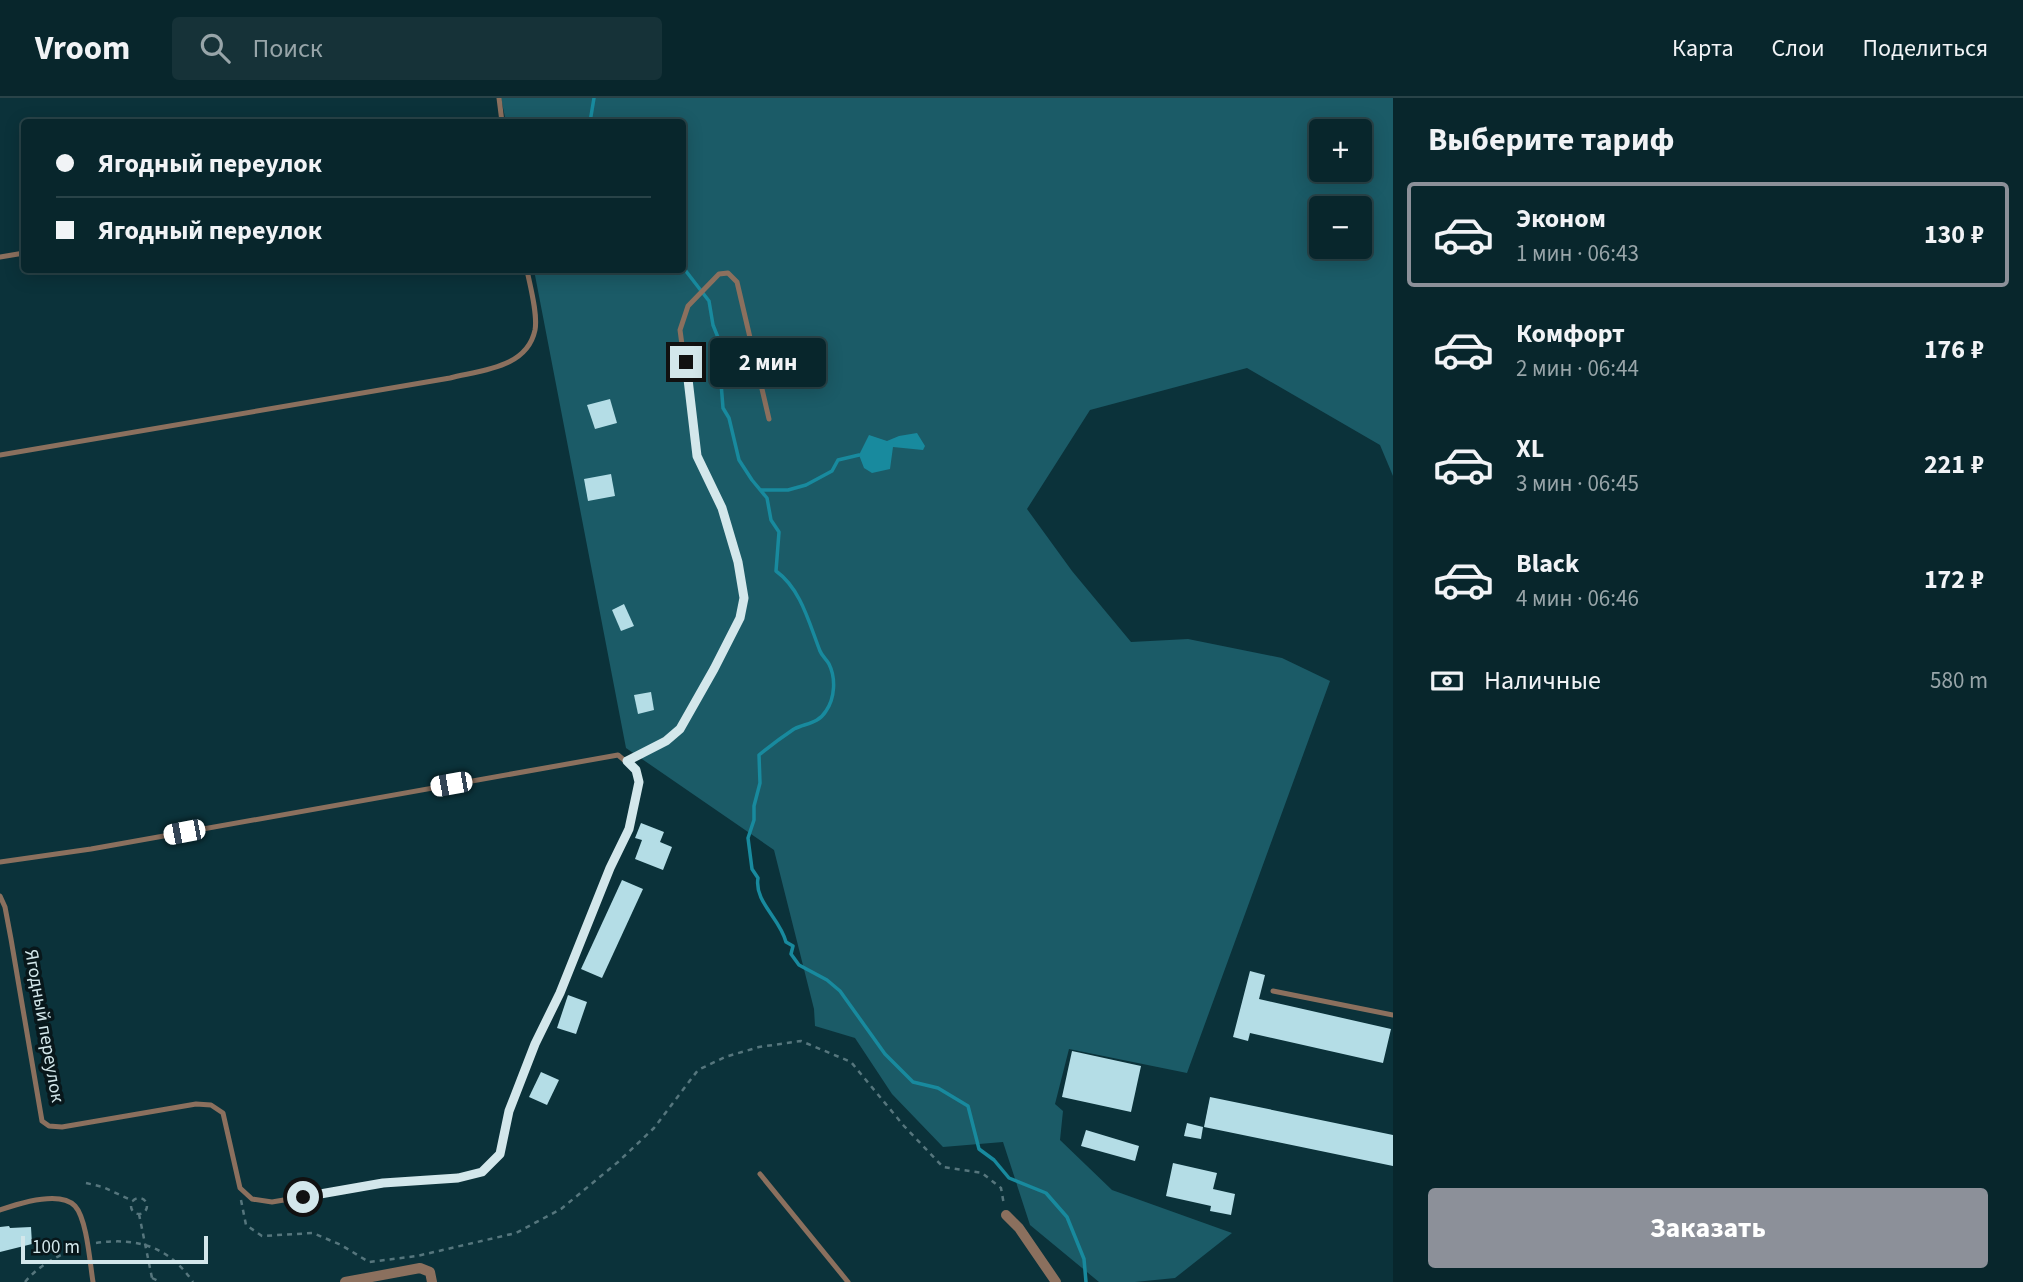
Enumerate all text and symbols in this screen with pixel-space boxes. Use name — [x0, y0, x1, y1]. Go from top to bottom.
search box — [172, 17, 662, 80]
text: Vroom — [35, 25, 130, 72]
icon: search — [196, 29, 234, 67]
text: Поиск — [252, 30, 323, 67]
text: Карта — [1672, 31, 1734, 66]
text: Слои — [1772, 31, 1825, 66]
text: Поделиться — [1863, 31, 1988, 66]
text: Выберите тариф — [1428, 117, 1675, 163]
map controls — [1309, 119, 1372, 259]
button: + — [1309, 119, 1372, 182]
text: Ягодный переулок — [98, 145, 322, 182]
button: − — [1309, 196, 1372, 259]
text: Эконом — [1516, 200, 1606, 237]
icon: car — [1432, 203, 1495, 266]
text: Ягодный переулок — [98, 212, 322, 249]
text: 130 ₽ — [1924, 216, 1984, 253]
text: 1 мин · 06:43 — [1516, 237, 1639, 270]
text: Комфорт — [1516, 315, 1625, 352]
icon: car — [1432, 318, 1495, 381]
text: 176 ₽ — [1924, 331, 1984, 368]
callout: 2 мин — [710, 338, 826, 386]
route end — [670, 346, 702, 378]
text: 2 мин — [739, 346, 797, 379]
text: 2 мин · 06:44 — [1516, 352, 1639, 385]
text: XL — [1516, 430, 1544, 467]
icon: car — [1432, 433, 1495, 496]
text: 221 ₽ — [1924, 446, 1984, 483]
text: 3 мин · 06:45 — [1516, 467, 1639, 500]
text: Black — [1516, 545, 1579, 582]
icon: car — [1432, 548, 1495, 611]
text: 172 ₽ — [1924, 561, 1984, 598]
text: 4 мин · 06:46 — [1516, 582, 1639, 615]
icon: cash — [1428, 662, 1466, 700]
text: Наличные — [1484, 662, 1601, 699]
text: 580 m — [1930, 664, 1988, 697]
car — [429, 770, 474, 798]
car — [162, 818, 207, 846]
street label: Ягодный переулок — [17, 947, 71, 1105]
route start — [287, 1181, 319, 1213]
button: Заказать — [1428, 1188, 1988, 1268]
scale bar — [21, 1233, 208, 1265]
text: 100 m — [32, 1234, 80, 1261]

